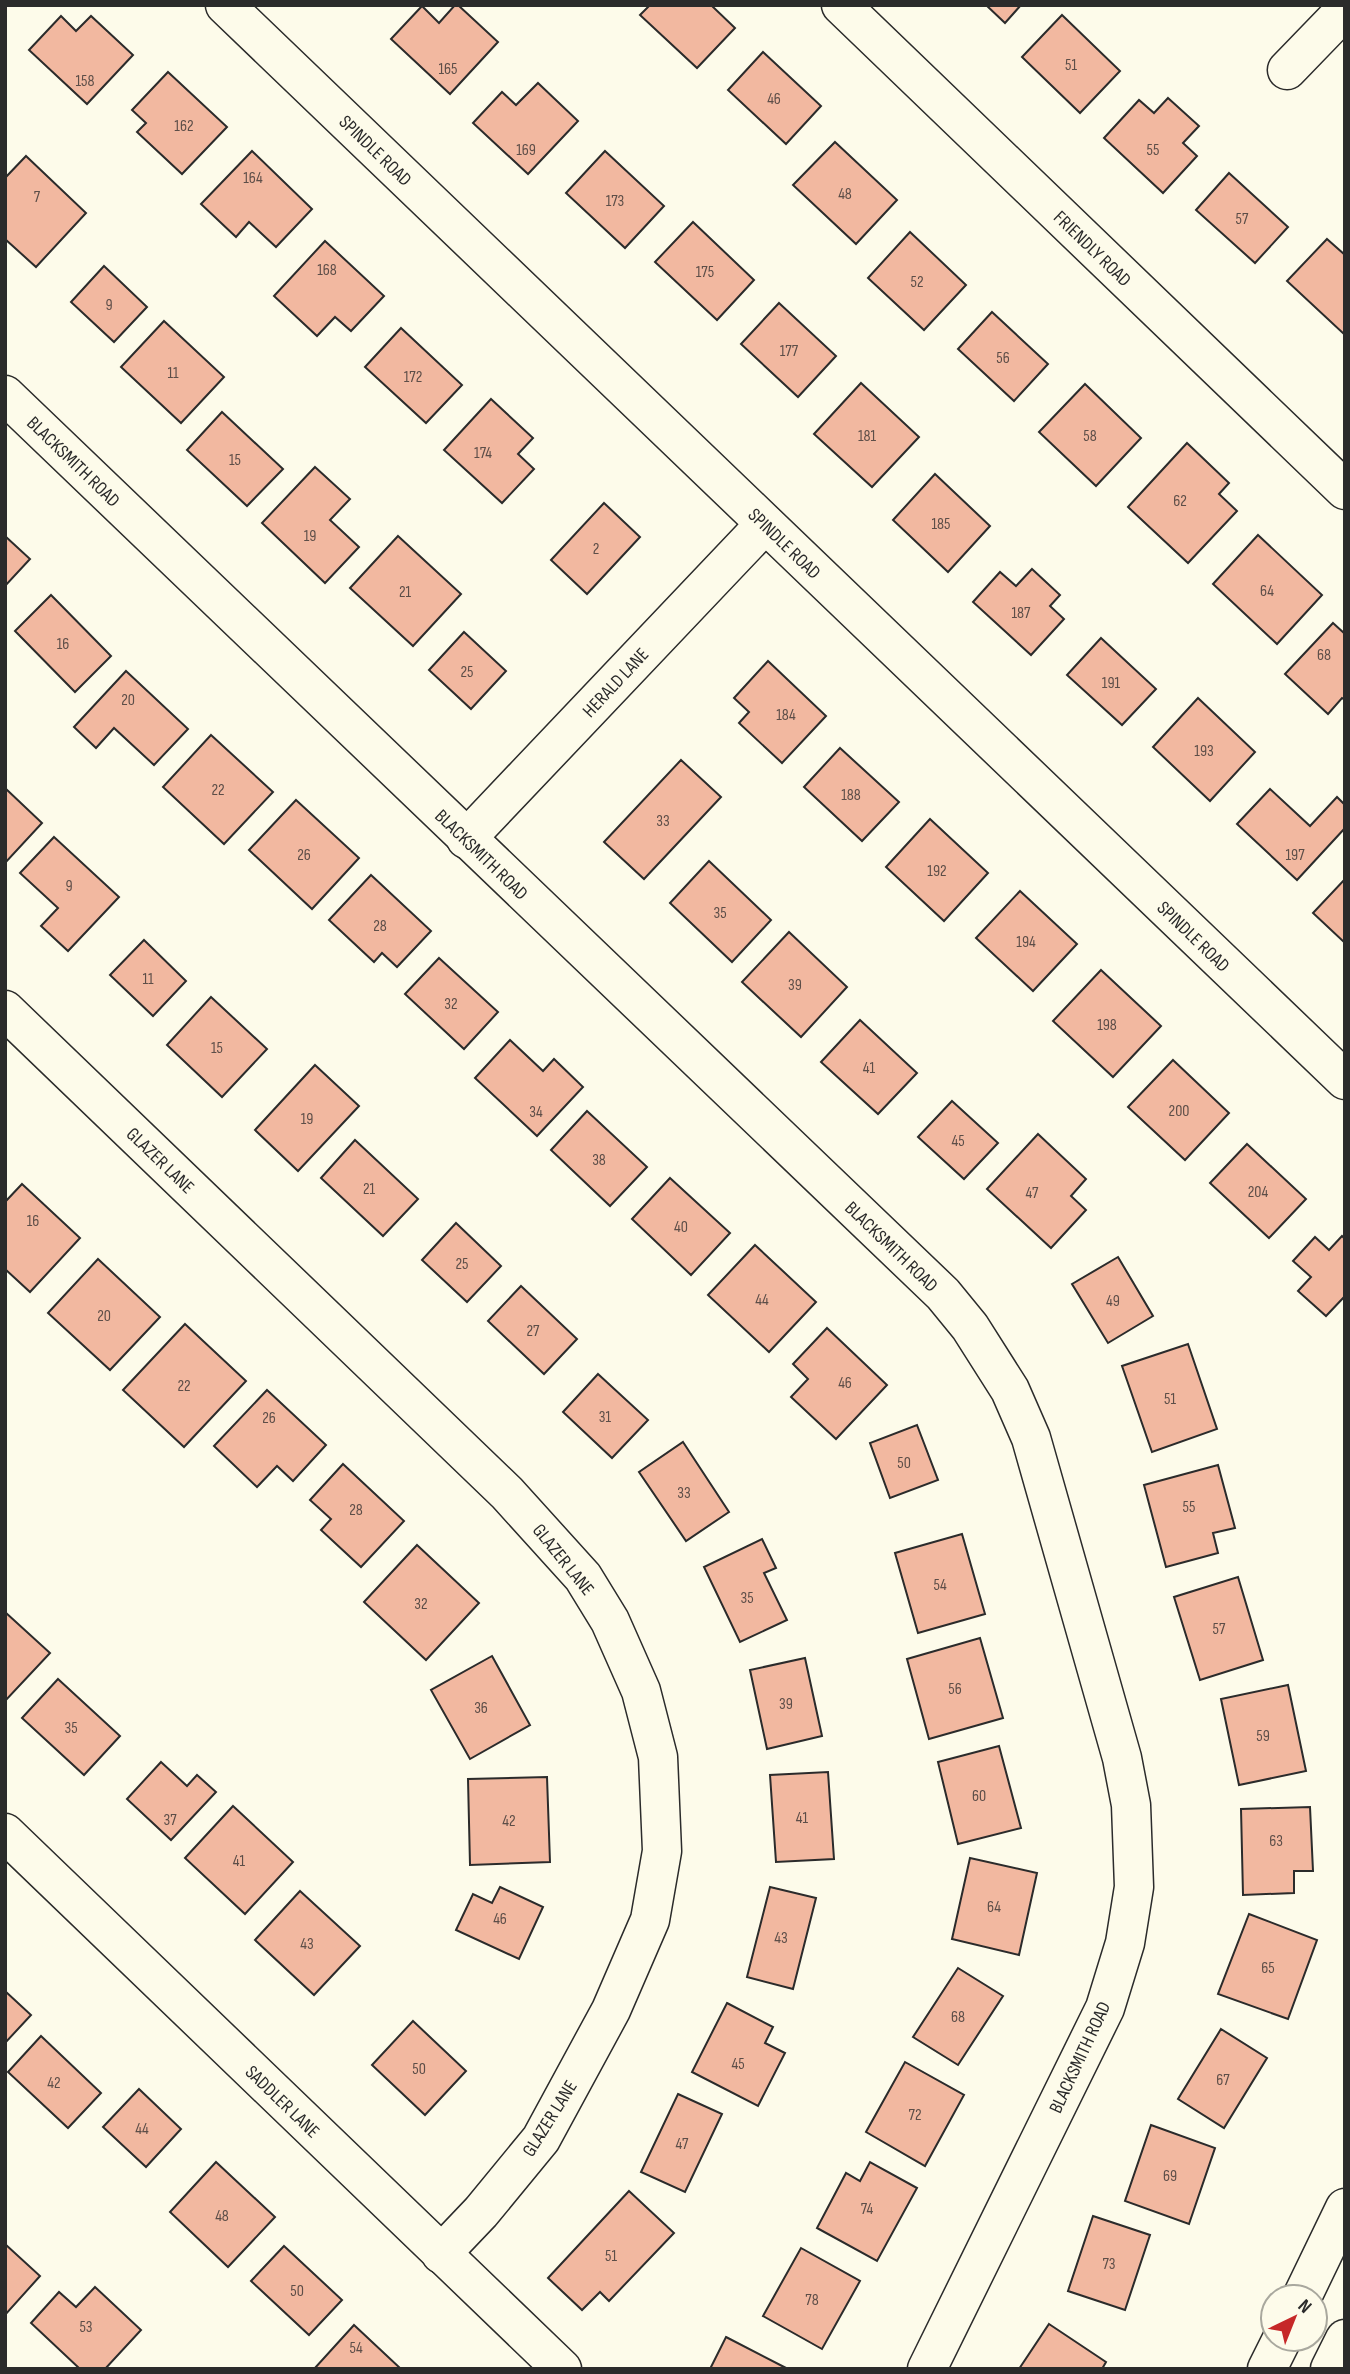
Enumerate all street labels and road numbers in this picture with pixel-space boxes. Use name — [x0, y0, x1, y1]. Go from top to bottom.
street label: SPINDLE ROAD — [334, 111, 416, 191]
street label: FRIENDLY ROAD — [1048, 206, 1136, 292]
street label: BLACKSMITH ROAD — [22, 412, 124, 512]
street label: SPINDLE ROAD — [743, 504, 825, 584]
street label: HERALD LANE — [578, 644, 654, 723]
street label: BLACKSMITH ROAD — [430, 805, 532, 905]
street label: SPINDLE ROAD — [1152, 897, 1234, 977]
street label: GLAZER LANE — [121, 1123, 199, 1199]
street label: BLACKSMITH ROAD — [840, 1197, 942, 1297]
street label: GLAZER LANE — [527, 1519, 599, 1600]
street label: BLACKSMITH ROAD — [1044, 1998, 1116, 2117]
street label: SADDLER LANE — [240, 2061, 324, 2143]
street label: GLAZER LANE — [518, 2076, 583, 2161]

